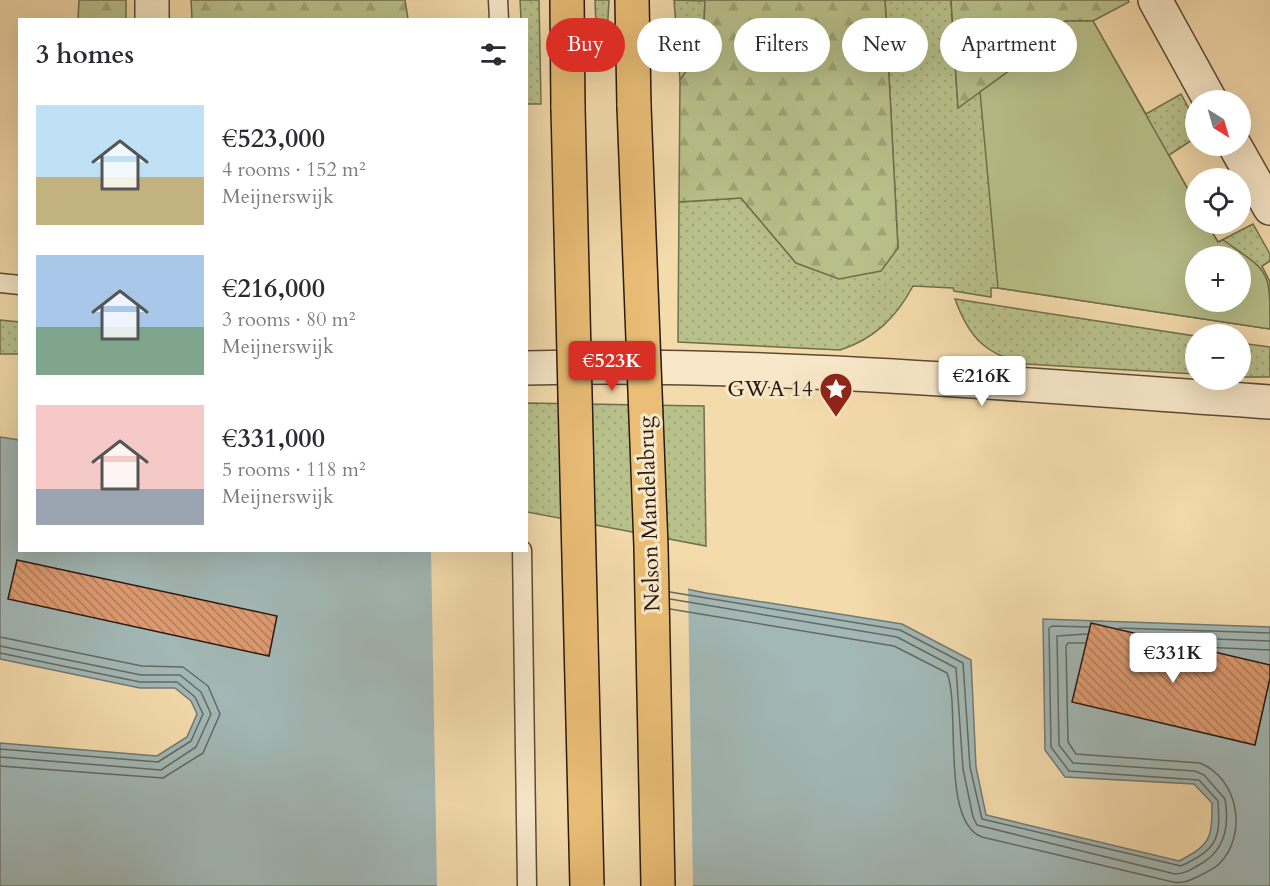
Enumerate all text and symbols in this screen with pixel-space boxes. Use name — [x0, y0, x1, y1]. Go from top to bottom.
chip: Buy — [546, 18, 625, 72]
chip: Rent — [637, 18, 722, 72]
chip: Filters — [734, 18, 830, 72]
chip: New — [842, 18, 928, 72]
chip: Apartment — [940, 18, 1077, 72]
text: 3 homes — [36, 37, 134, 72]
icon: filters — [477, 38, 510, 71]
north arrow — [1185, 90, 1251, 156]
map controls — [1185, 90, 1251, 390]
text: €523,000 — [222, 121, 325, 156]
icon: home — [84, 129, 156, 201]
text: 4 rooms · 152 m² — [222, 156, 366, 183]
button: locate — [1185, 168, 1251, 234]
text: Meijnerswijk — [222, 183, 334, 210]
button: + — [1185, 246, 1251, 312]
text: €216,000 — [222, 271, 325, 306]
icon: home — [84, 279, 156, 351]
text: 3 rooms · 80 m² — [222, 306, 355, 333]
button: − — [1185, 324, 1251, 390]
text: Meijnerswijk — [222, 333, 334, 360]
pin: €523K — [570, 341, 654, 392]
text: €523K — [583, 347, 641, 374]
pin: €216K — [940, 356, 1024, 407]
text: €216K — [953, 362, 1011, 389]
place icon: GWA 14 — [818, 371, 854, 418]
place label: GWA 14 — [727, 374, 813, 404]
street label: Nelson Mandelabrug — [631, 415, 667, 612]
text: €331,000 — [222, 421, 325, 456]
icon: home — [84, 429, 156, 501]
text: 5 rooms · 118 m² — [222, 456, 366, 483]
text: Meijnerswijk — [222, 483, 334, 510]
pin: €331K — [1131, 633, 1215, 684]
text: €331K — [1144, 639, 1202, 666]

